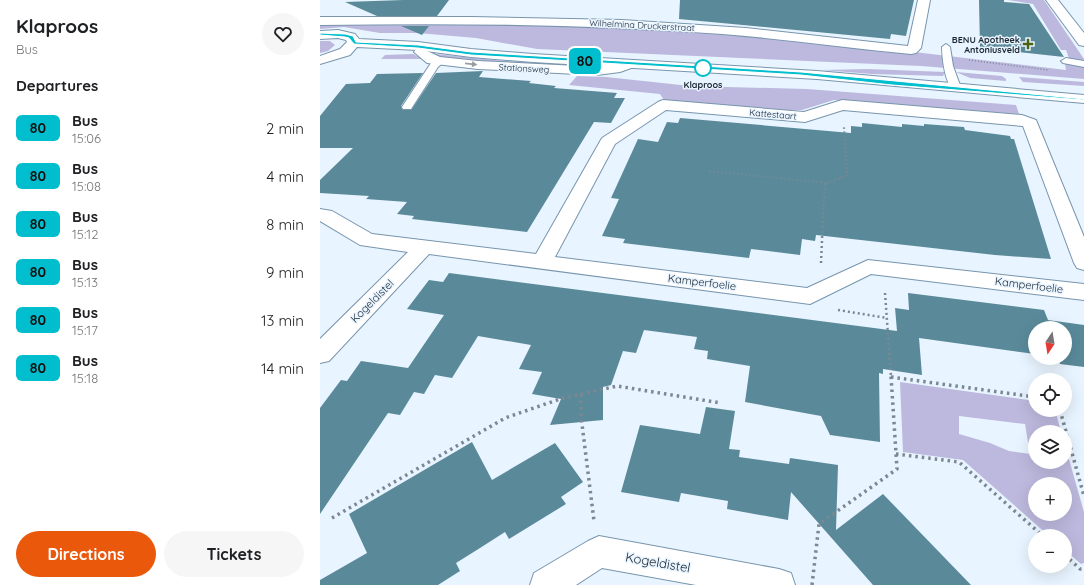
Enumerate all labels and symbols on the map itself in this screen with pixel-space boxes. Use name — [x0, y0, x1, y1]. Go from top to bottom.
street label: Wilhelmina Druckerstraat — [589, 17, 695, 33]
place label: BENU Apotheek Antoniusveld — [952, 34, 1020, 55]
marker: BENU Apotheek Antoniusveld — [1023, 39, 1033, 49]
line badge: 80 — [567, 48, 603, 74]
marker: Klaproos — [694, 59, 712, 77]
one-way arrow — [465, 61, 477, 68]
street label: Stationsweg — [498, 61, 550, 75]
place label: Klaproos — [684, 79, 723, 90]
street label: Kattestaart — [749, 106, 797, 122]
street label: Kamperfoelie — [667, 271, 737, 293]
street label: Kamperfoelie — [994, 274, 1064, 296]
street label: Kogeldistel — [347, 276, 397, 326]
north arrow — [1028, 321, 1072, 365]
street label: Kogeldistel — [624, 548, 692, 576]

